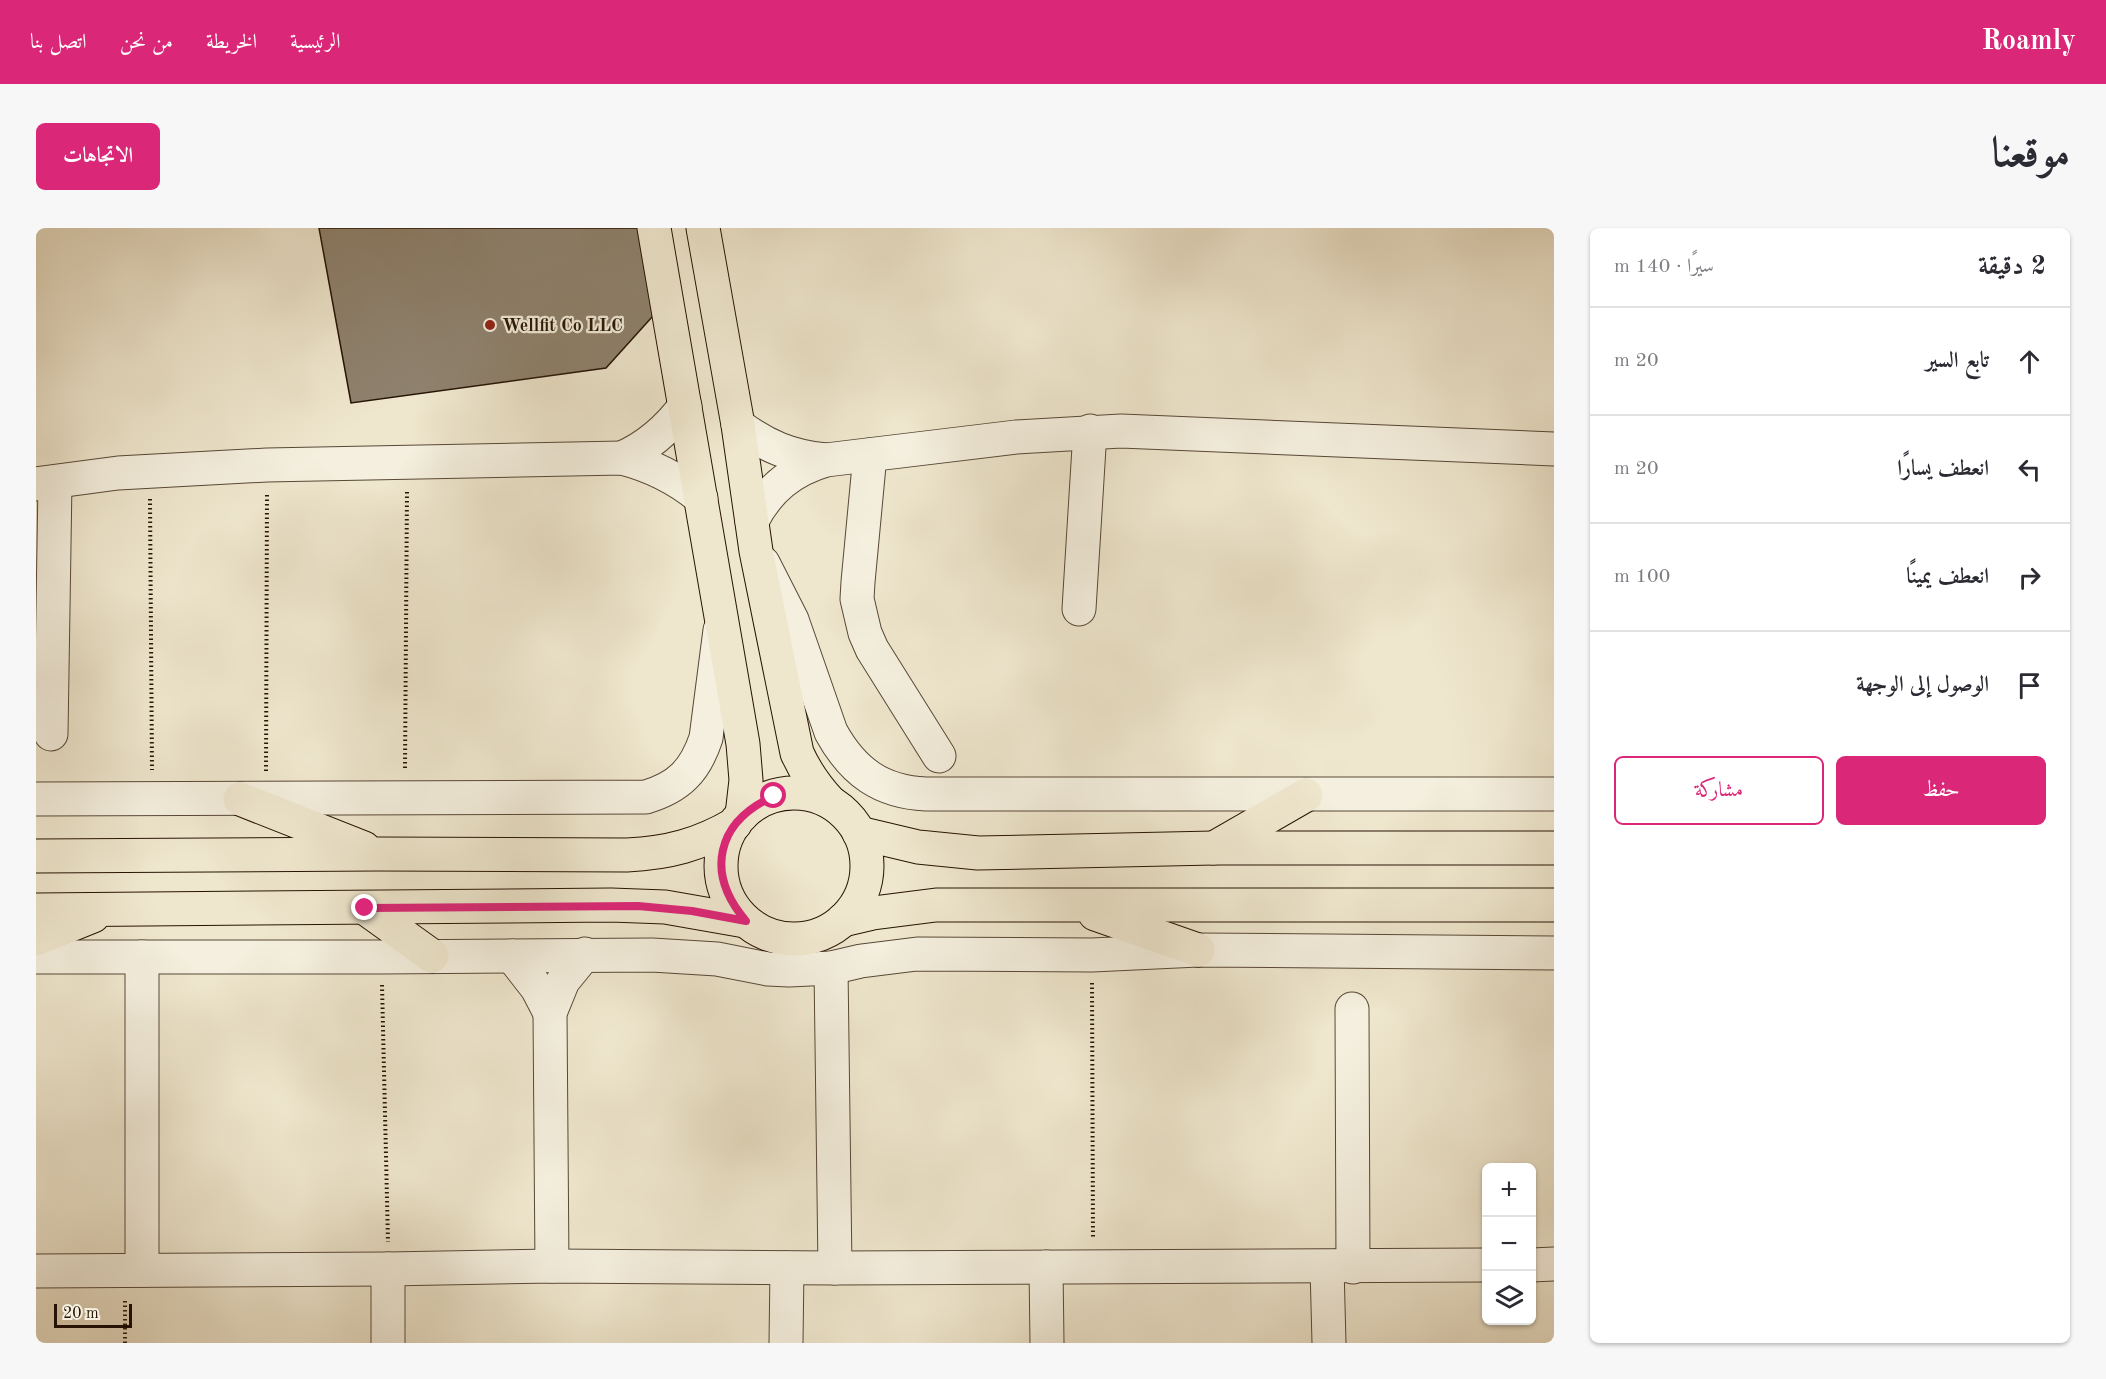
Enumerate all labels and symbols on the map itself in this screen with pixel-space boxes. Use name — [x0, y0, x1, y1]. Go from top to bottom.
place label: Wellfit Co LLC — [502, 317, 623, 335]
marker: Wellfit Co LLC — [483, 318, 497, 332]
route start — [760, 782, 786, 808]
route end — [351, 894, 377, 920]
scale bar — [54, 1301, 132, 1328]

